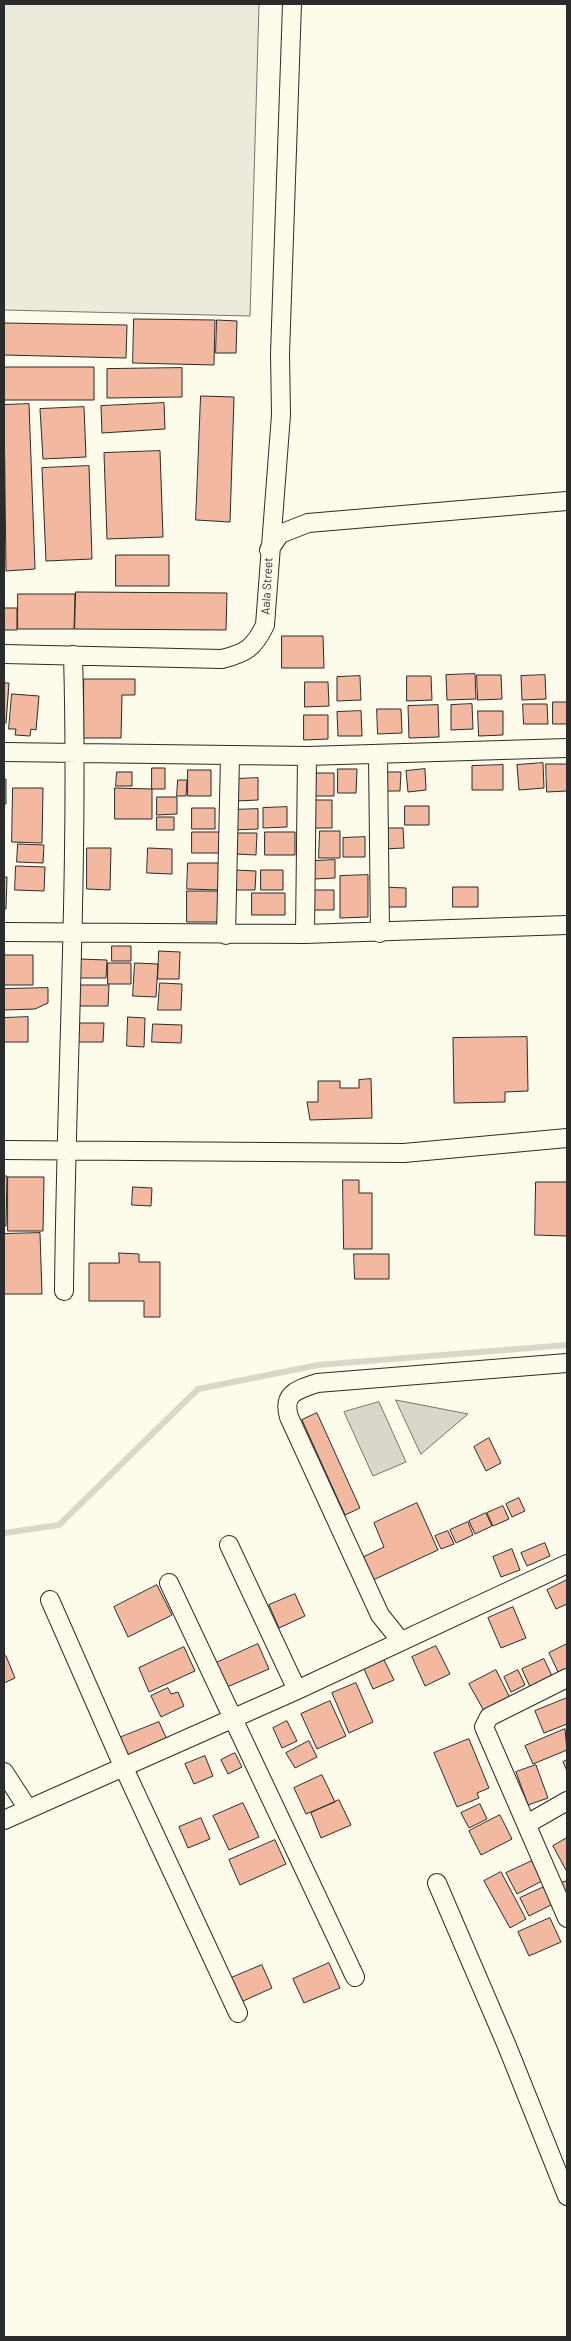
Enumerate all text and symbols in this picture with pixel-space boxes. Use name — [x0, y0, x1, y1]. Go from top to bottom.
street label: Aala Street — [258, 557, 276, 615]

